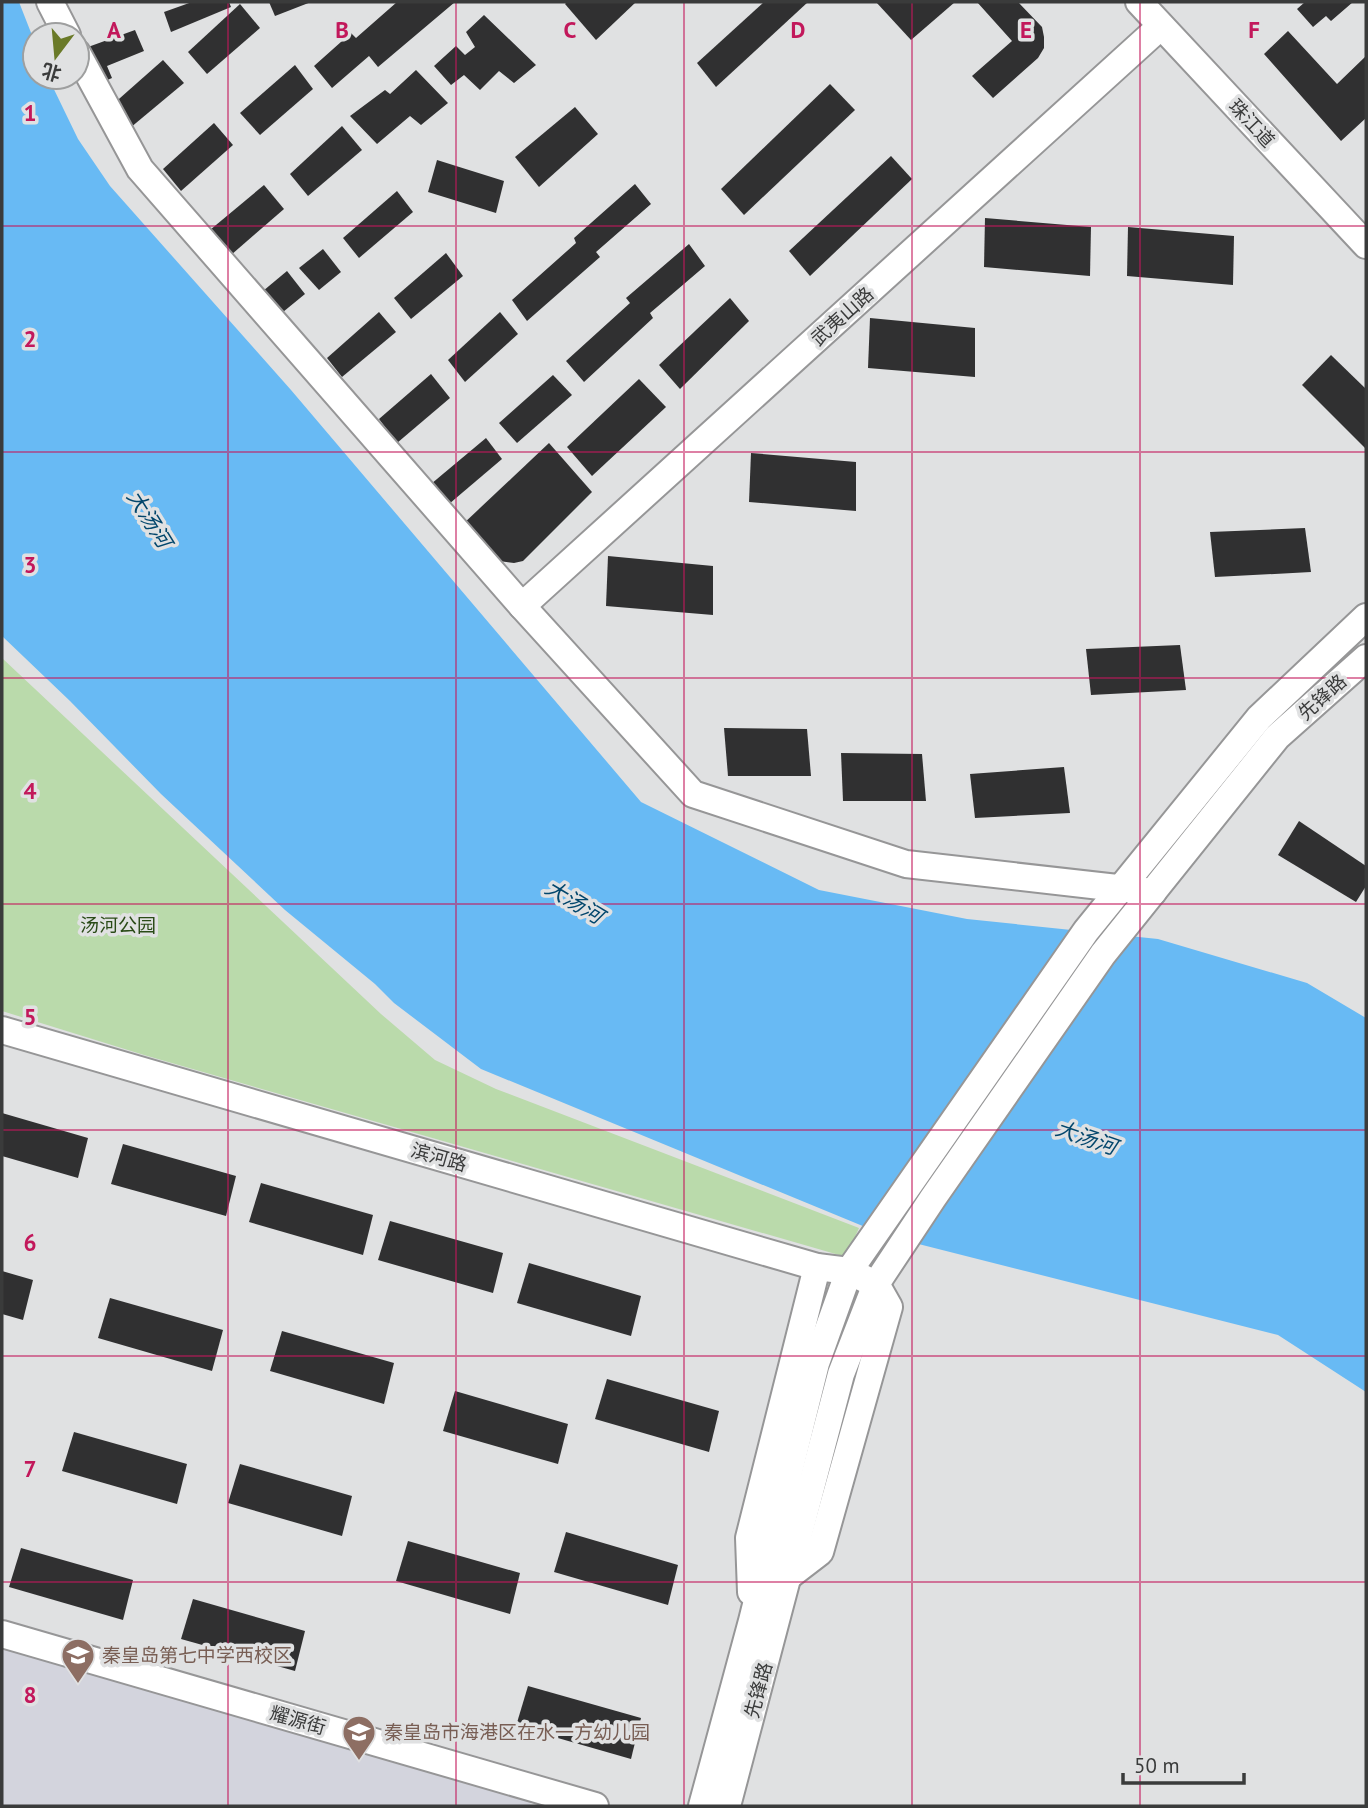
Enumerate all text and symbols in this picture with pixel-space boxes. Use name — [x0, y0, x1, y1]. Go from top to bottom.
text: A — [107, 15, 121, 44]
text: B — [335, 15, 349, 44]
text: C — [564, 15, 577, 44]
text: D — [791, 15, 805, 44]
text: E — [1020, 15, 1032, 44]
text: F — [1248, 15, 1260, 44]
north arrow — [21, 21, 91, 91]
text: 北 — [39, 58, 64, 86]
street label: 珠江道 — [1224, 94, 1280, 152]
text: 1 — [23, 98, 37, 127]
street label: 武夷山路 — [806, 282, 878, 350]
text: 2 — [23, 324, 37, 353]
water label: 大汤河 — [121, 485, 180, 556]
text: 3 — [23, 550, 37, 579]
street label: 先锋路 — [1293, 669, 1351, 725]
text: 4 — [23, 776, 37, 805]
water label: 大汤河 — [540, 874, 612, 931]
park label: 汤河公园 — [80, 913, 156, 937]
text: 5 — [23, 1002, 37, 1031]
water label: 大汤河 — [1052, 1115, 1124, 1162]
street label: 滨河路 — [408, 1138, 470, 1176]
text: 6 — [23, 1228, 37, 1257]
text: 7 — [23, 1454, 37, 1483]
school or university icon: 秦皇岛第七中学西校区 — [59, 1636, 97, 1685]
place label: 秦皇岛第七中学西校区 — [102, 1643, 292, 1667]
street label: 先锋路 — [739, 1659, 777, 1721]
text: 8 — [23, 1680, 37, 1709]
street label: 耀源街 — [267, 1701, 329, 1739]
school or university icon: 秦皇岛市海港区在水一方幼儿园 — [340, 1713, 378, 1762]
place label: 秦皇岛市海港区在水一方幼儿园 — [384, 1720, 650, 1744]
scale bar — [1123, 1742, 1244, 1786]
text: 50 m — [1134, 1752, 1180, 1779]

